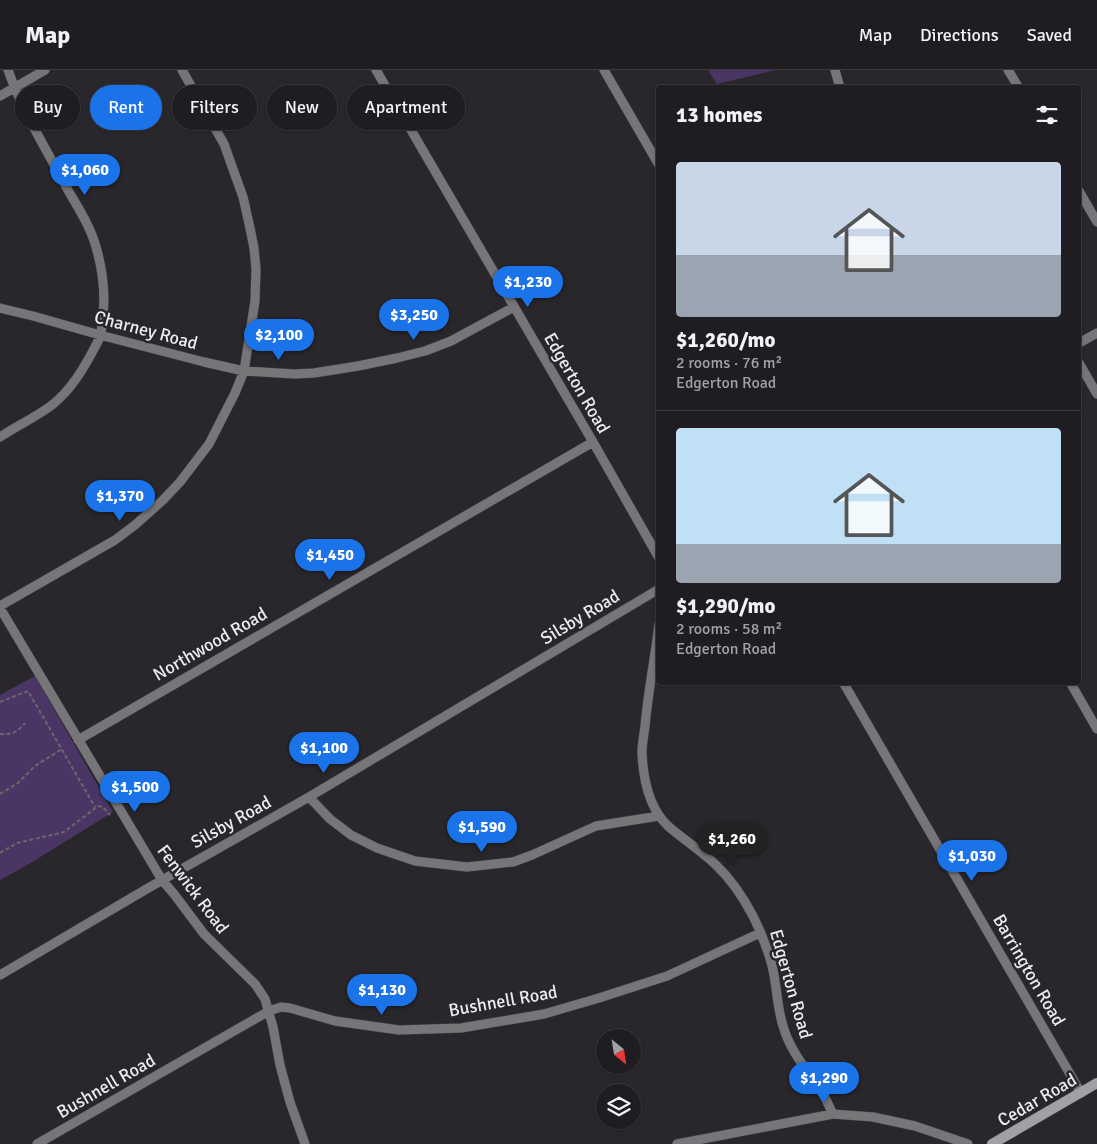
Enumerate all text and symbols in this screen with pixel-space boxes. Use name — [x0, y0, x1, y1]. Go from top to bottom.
text: Map — [25, 20, 70, 50]
text: Map — [859, 24, 892, 46]
text: Directions — [920, 24, 999, 46]
text: Saved — [1027, 24, 1072, 46]
chip: Buy — [15, 85, 80, 130]
chip: Rent — [90, 85, 162, 130]
chip: Filters — [172, 85, 257, 130]
chip: New — [267, 85, 337, 130]
chip: Apartment — [347, 85, 465, 130]
icon: filters — [1033, 101, 1061, 129]
text: 13 homes — [676, 102, 762, 128]
pin: $1,060 — [44, 154, 126, 196]
text: $1,060 — [61, 160, 109, 180]
icon: home — [824, 195, 914, 285]
pin: $1,230 — [487, 266, 569, 308]
text: $1,230 — [504, 272, 552, 292]
pin: $3,250 — [373, 298, 455, 341]
text: $3,250 — [390, 305, 438, 325]
street label: Charney Road — [92, 306, 200, 354]
pin: $2,100 — [238, 318, 320, 361]
text: $2,100 — [255, 325, 303, 345]
text: $1,260/mo — [676, 327, 775, 353]
street label: Edgerton Road — [539, 329, 615, 437]
text: 2 rooms · 76 m² — [676, 353, 782, 373]
text: Edgerton Road — [676, 373, 776, 393]
icon: home — [824, 460, 914, 550]
pin: $1,370 — [79, 480, 161, 522]
text: $1,370 — [96, 486, 144, 506]
pin: $1,450 — [289, 538, 371, 581]
text: $1,450 — [306, 545, 354, 565]
street label: Silsby Road — [536, 585, 624, 649]
text: $1,290/mo — [676, 593, 775, 619]
street label: Northwood Road — [149, 602, 271, 686]
text: 2 rooms · 58 m² — [676, 619, 782, 639]
text: Edgerton Road — [676, 639, 776, 659]
pin: $1,100 — [283, 732, 365, 774]
text: $1,100 — [300, 738, 348, 758]
pin: $1,500 — [94, 770, 176, 813]
text: $1,500 — [111, 777, 159, 797]
street label: Silsby Road — [187, 791, 275, 853]
pin: $1,590 — [441, 810, 523, 853]
text: $1,590 — [458, 817, 506, 837]
pin: $1,260 — [691, 822, 773, 865]
text: $1,260 — [708, 829, 756, 849]
street label: Fenwick Road — [152, 840, 234, 938]
pin: $1,030 — [931, 840, 1013, 882]
text: $1,030 — [948, 846, 996, 866]
street label: Barrington Road — [988, 910, 1070, 1030]
street label: Edgerton Road — [765, 927, 817, 1041]
pin: $1,130 — [341, 974, 423, 1016]
text: $1,130 — [358, 980, 406, 1000]
street label: Bushnell Road — [447, 981, 559, 1021]
north arrow — [596, 1029, 641, 1074]
map controls — [596, 1029, 641, 1129]
street label: Bushnell Road — [53, 1049, 159, 1123]
pin: $1,290 — [783, 1062, 865, 1104]
text: $1,290 — [800, 1068, 848, 1088]
street label: Cedar Road — [994, 1069, 1080, 1131]
button: layers — [596, 1084, 641, 1129]

